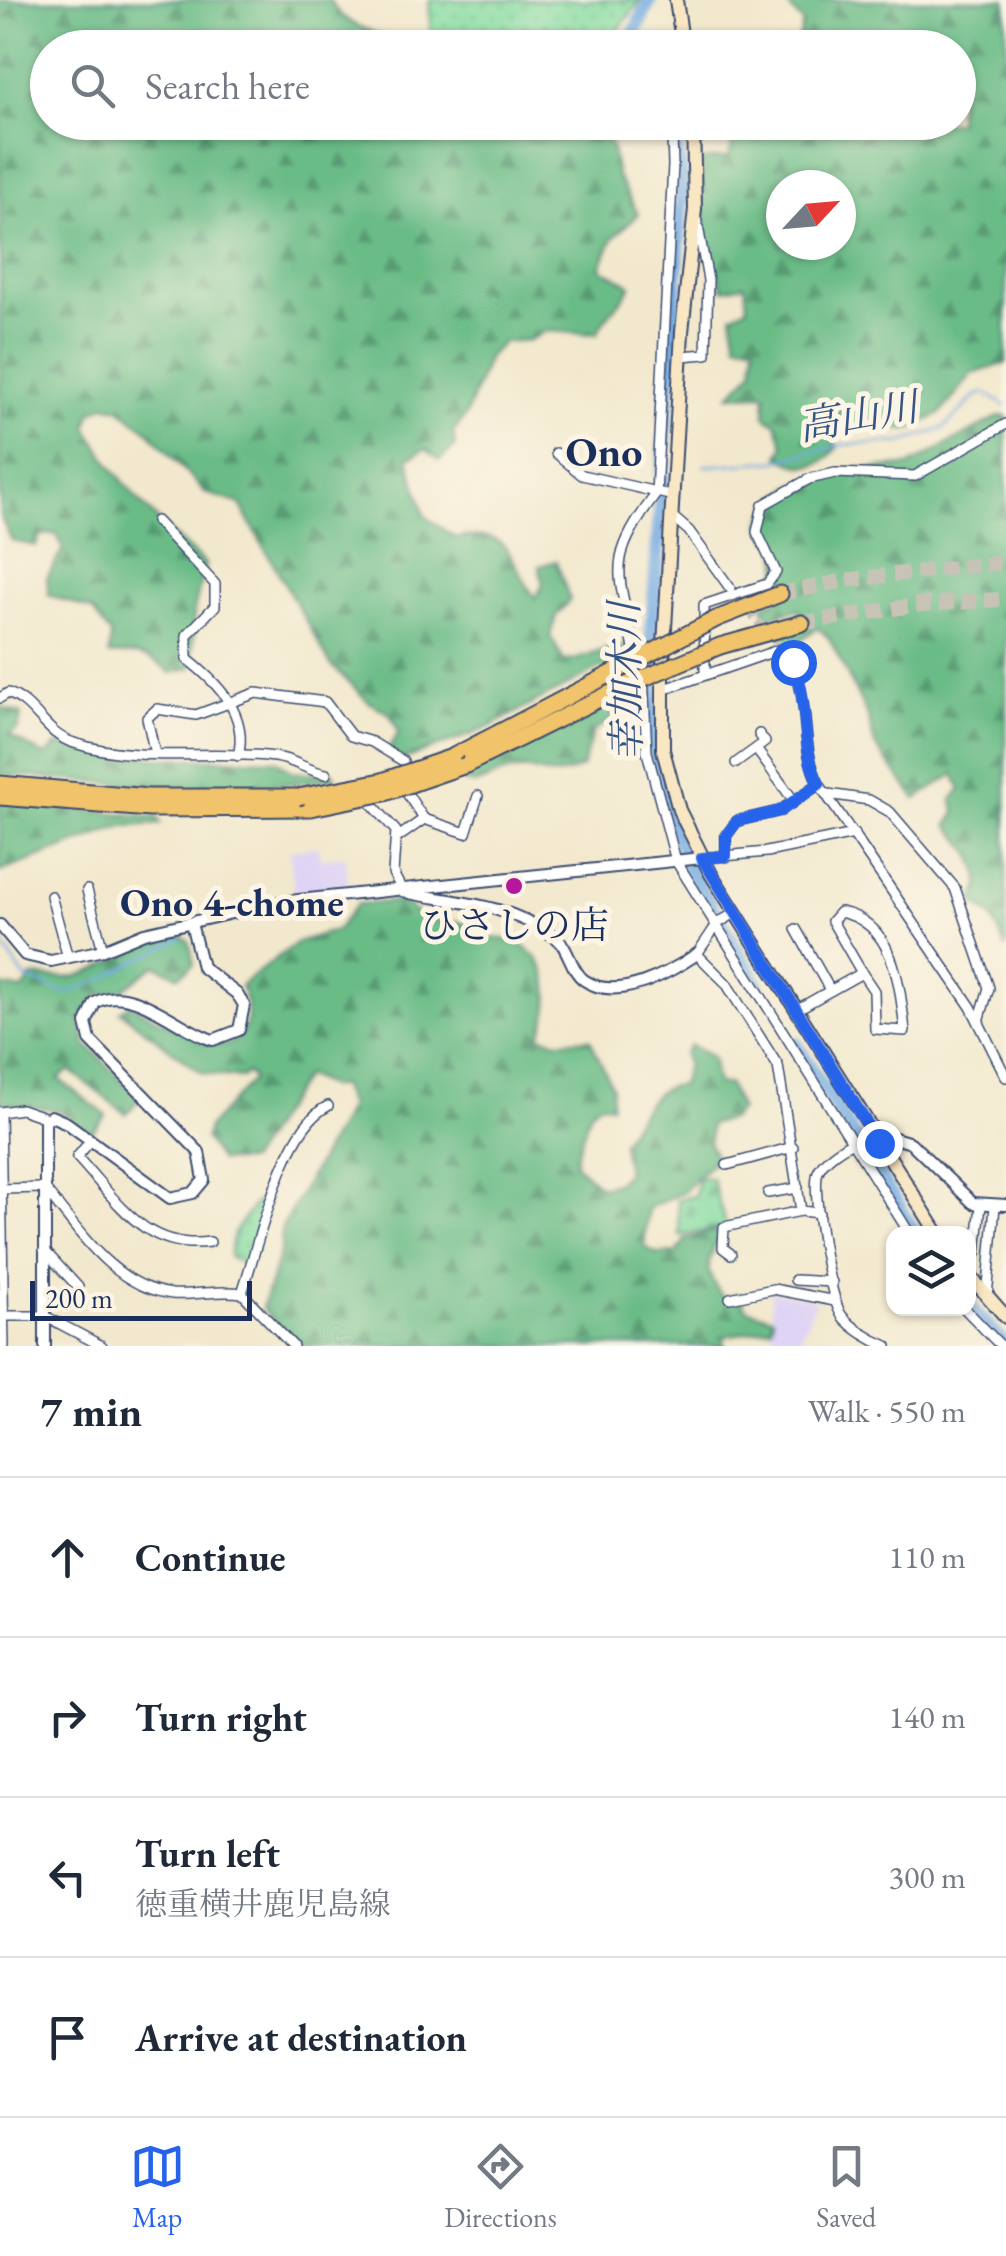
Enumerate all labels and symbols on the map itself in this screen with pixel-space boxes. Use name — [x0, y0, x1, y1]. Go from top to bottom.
north arrow — [766, 170, 856, 260]
water label: 高山川 — [794, 379, 926, 452]
district label: Ono — [566, 424, 642, 479]
water label: 幸加木川 — [598, 598, 652, 762]
route start — [771, 640, 817, 686]
marker: ひさしの店 — [503, 875, 525, 897]
district label: Ono 4-chome — [120, 876, 344, 928]
place label: ひさしの店 — [419, 900, 609, 949]
route end — [857, 1121, 903, 1167]
scale bar — [30, 1276, 252, 1320]

